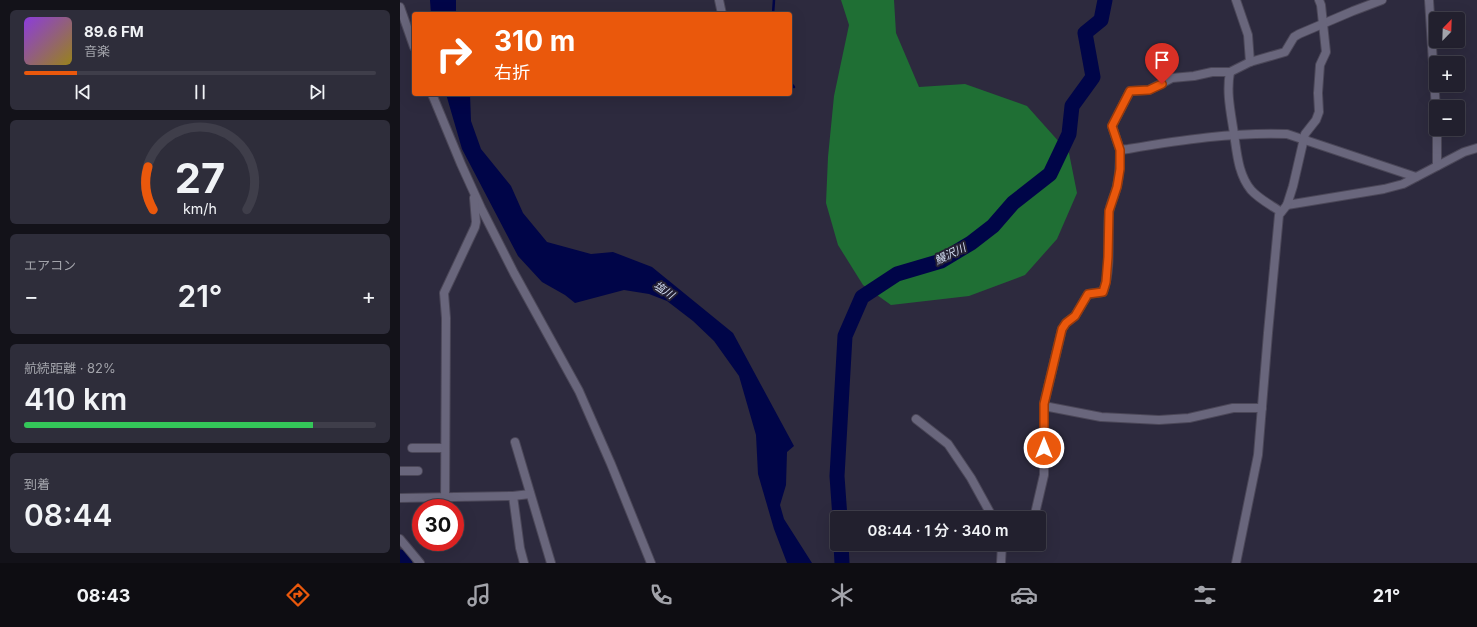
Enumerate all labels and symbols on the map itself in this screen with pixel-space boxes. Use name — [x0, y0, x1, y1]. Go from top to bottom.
north arrow — [1429, 12, 1465, 48]
pin — [1145, 43, 1179, 84]
water label: 鰻沢川 — [932, 240, 969, 268]
water label: 塩川 — [651, 278, 678, 303]
position arrow — [1023, 427, 1065, 469]
speed limit sign: 30 — [412, 499, 464, 551]

